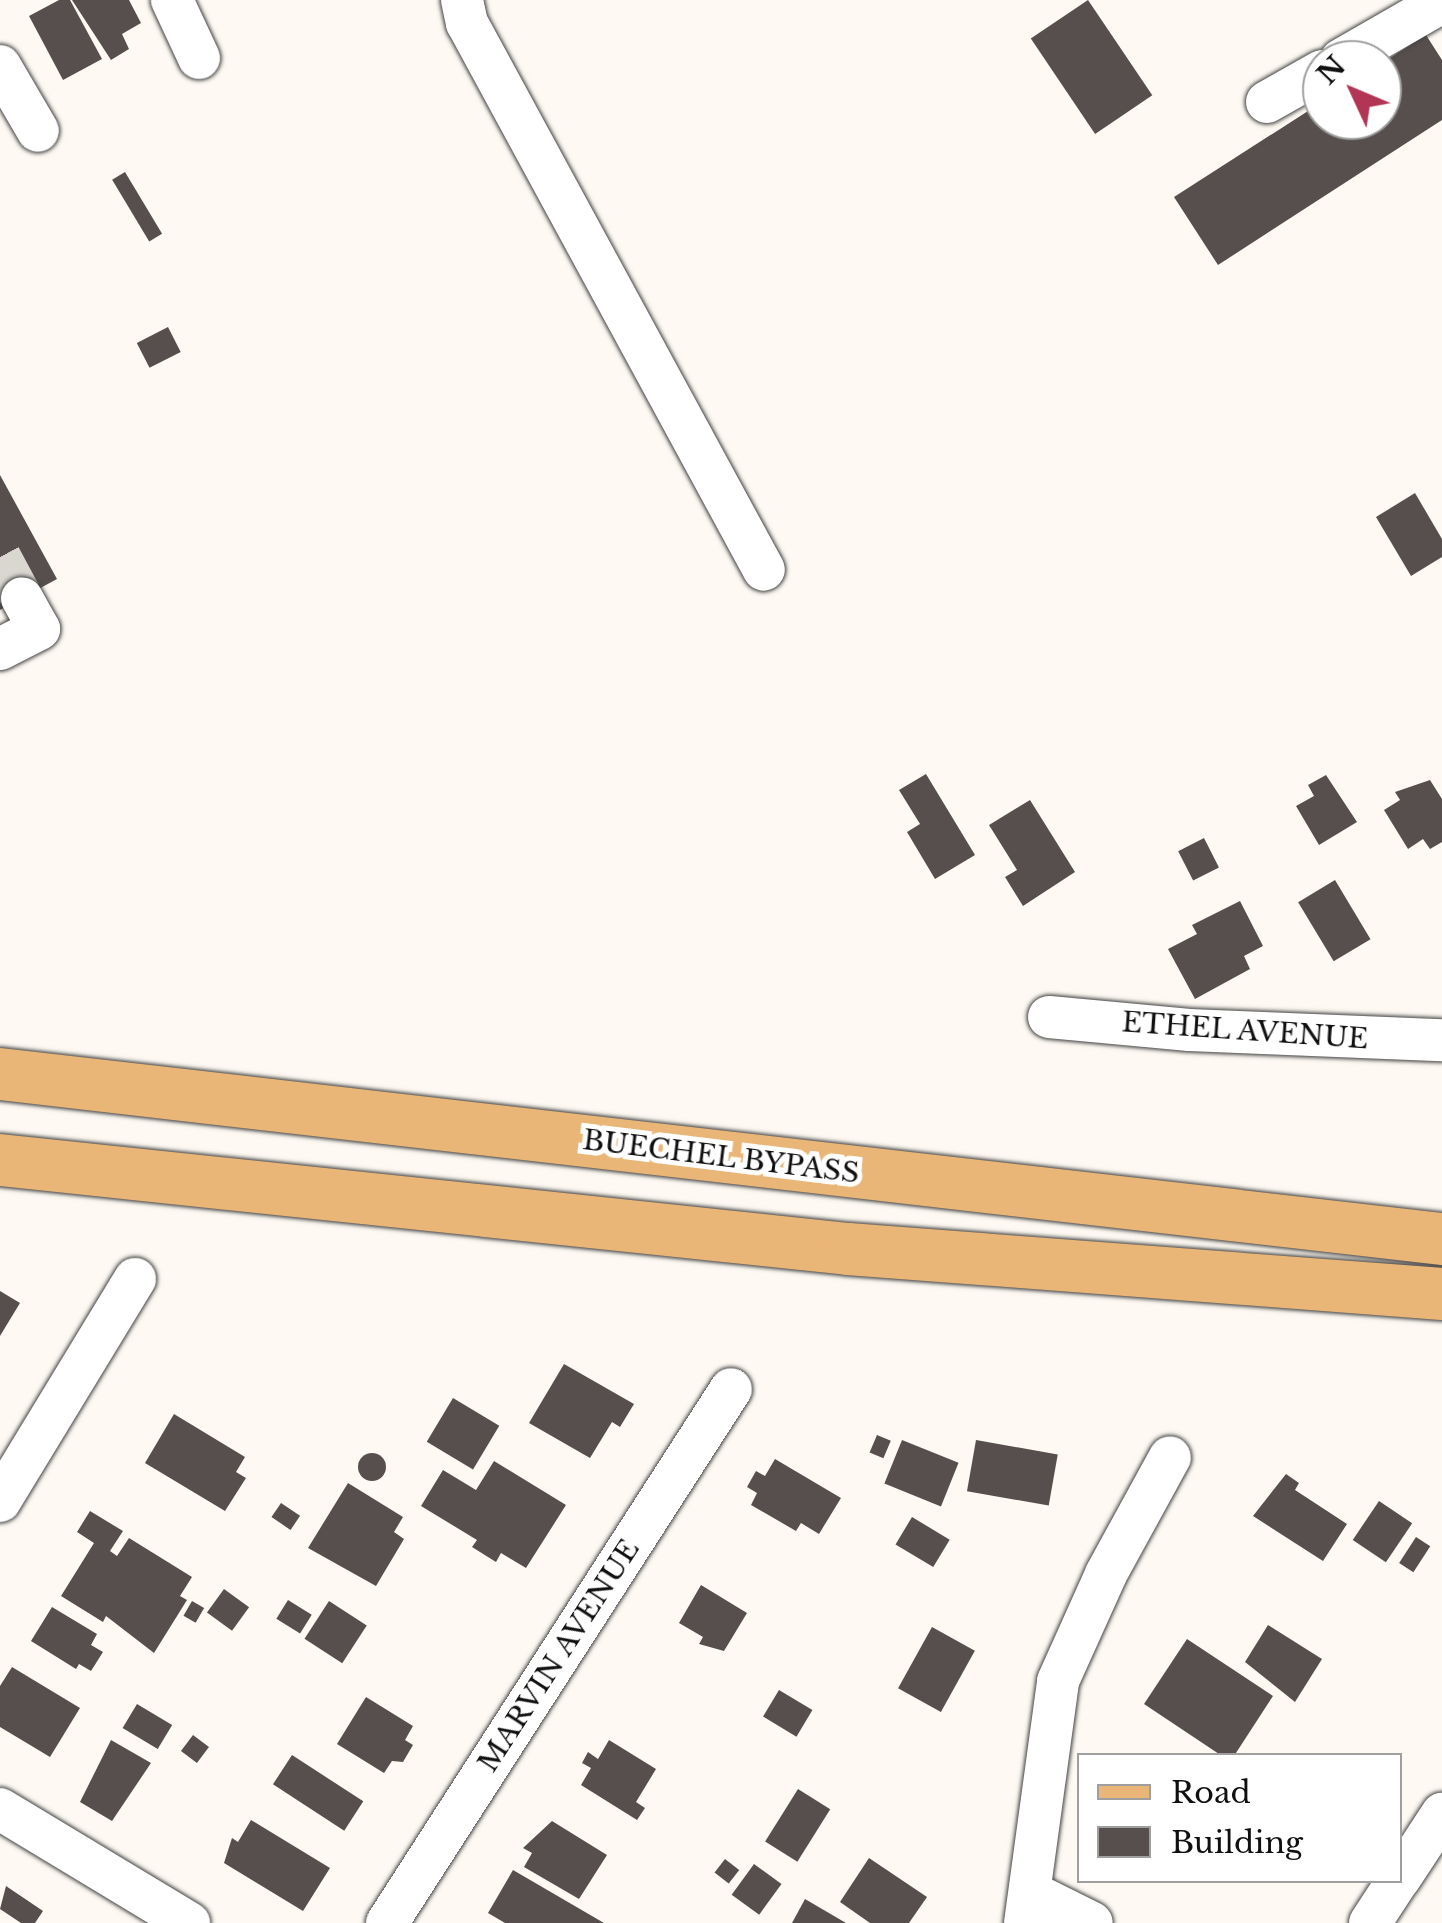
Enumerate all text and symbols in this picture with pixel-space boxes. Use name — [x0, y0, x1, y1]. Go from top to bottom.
north arrow — [1302, 40, 1402, 140]
text: N — [1310, 49, 1353, 92]
street label: ETHEL AVENUE — [1120, 1006, 1370, 1056]
street label: BUECHEL BYPASS — [580, 1123, 862, 1191]
street label: MARVIN AVENUE — [471, 1533, 647, 1779]
legend — [1077, 1753, 1402, 1883]
text: Road — [1171, 1774, 1251, 1811]
text: Building — [1171, 1824, 1303, 1861]

